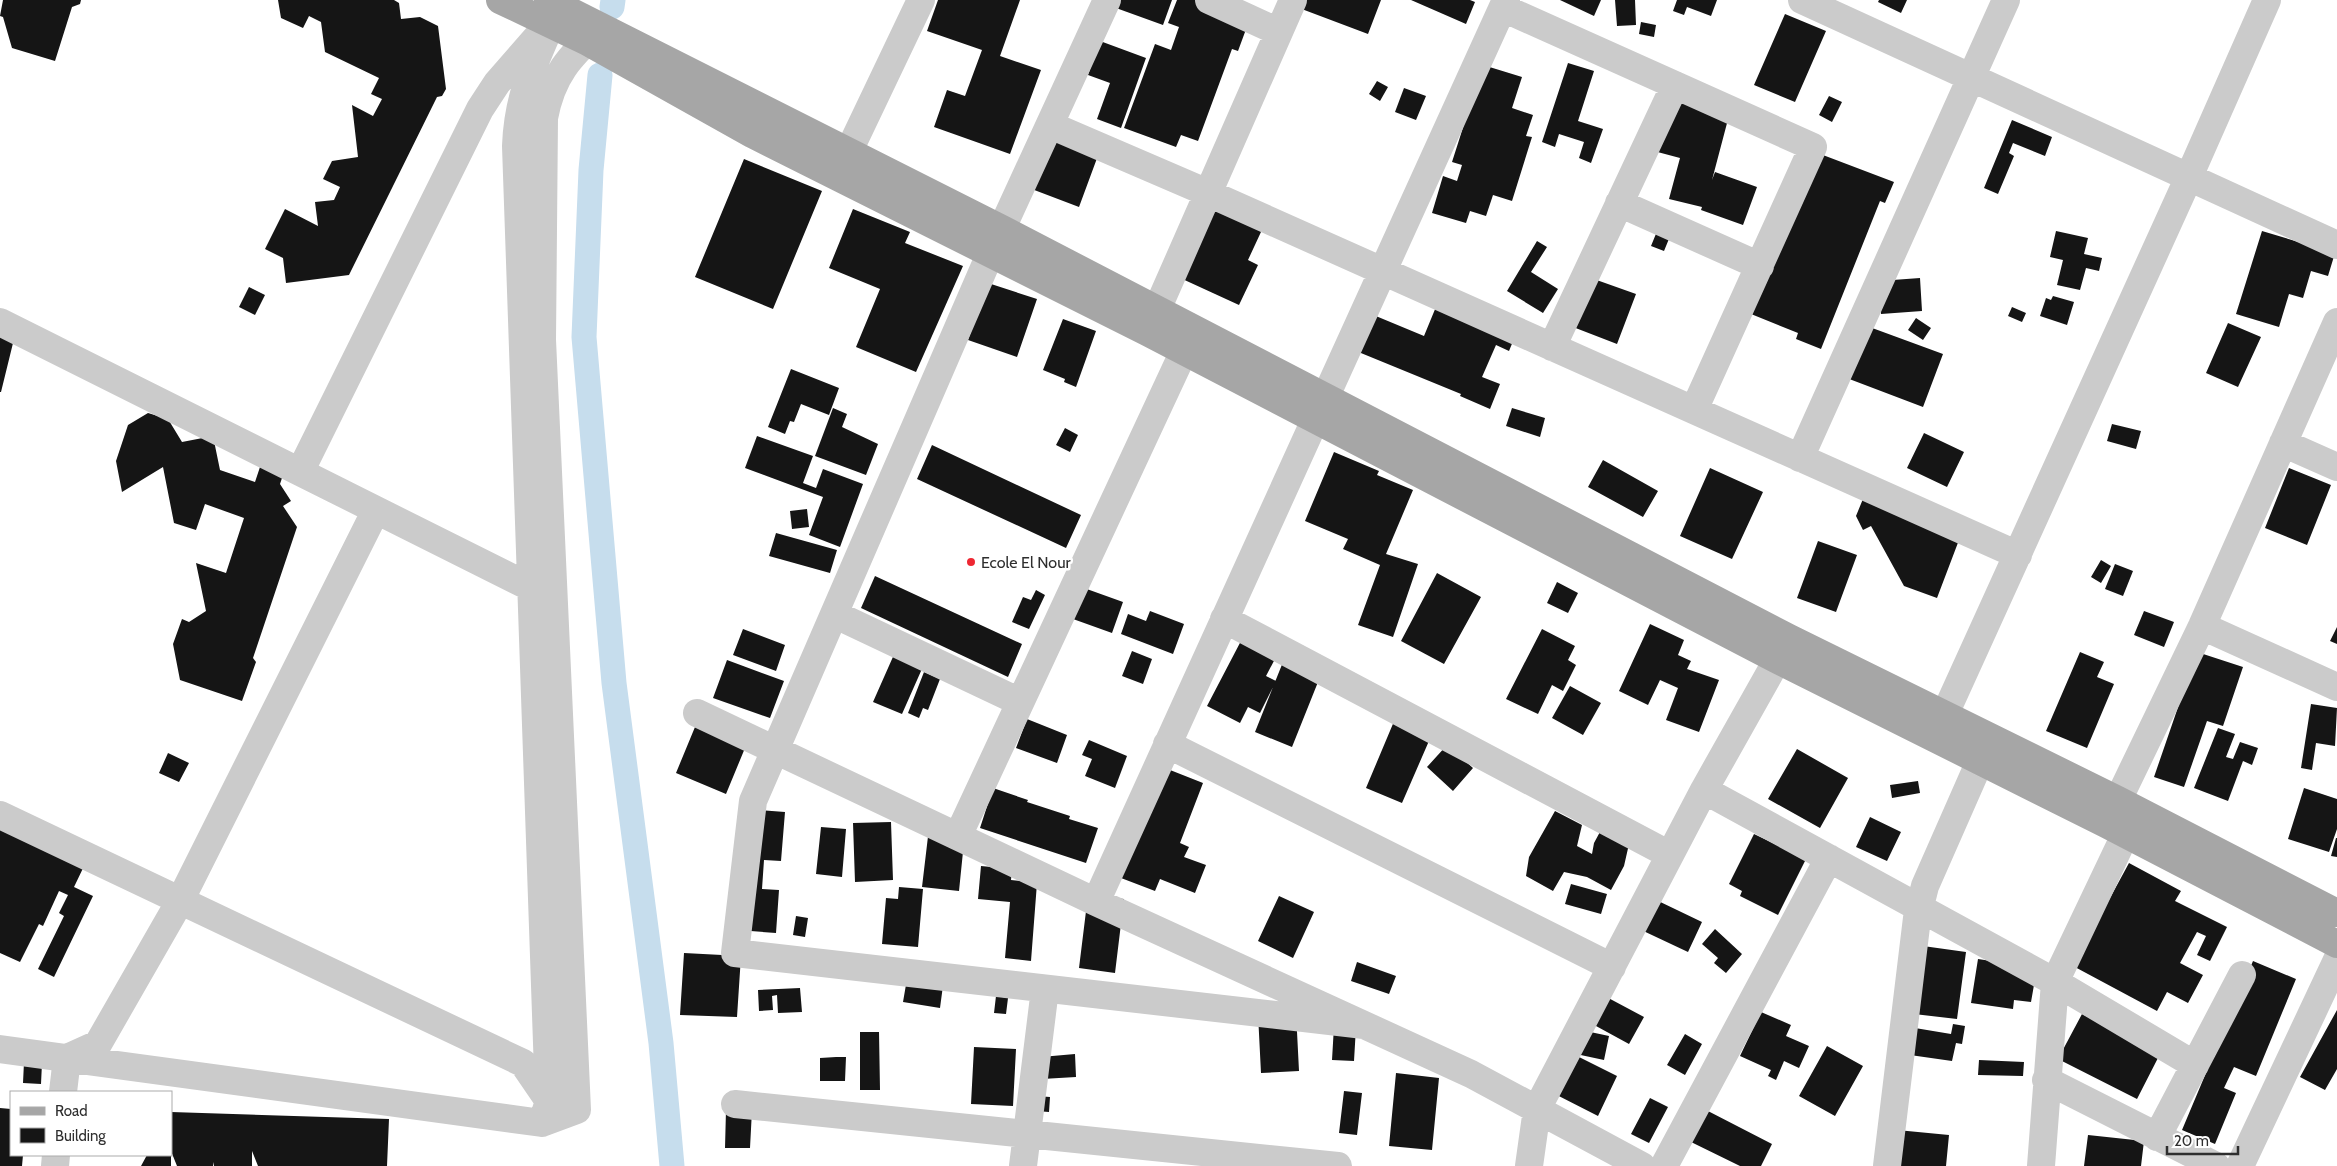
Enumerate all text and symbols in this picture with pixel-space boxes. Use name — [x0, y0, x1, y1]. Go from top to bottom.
place label: Ecole El Nour — [981, 553, 1072, 572]
marker: Ecole El Nour — [965, 556, 977, 568]
legend — [10, 1091, 172, 1156]
text: Road — [55, 1102, 88, 1120]
scale bar — [2167, 1124, 2238, 1156]
text: Building — [55, 1127, 106, 1145]
text: 20 m — [2174, 1132, 2209, 1150]

